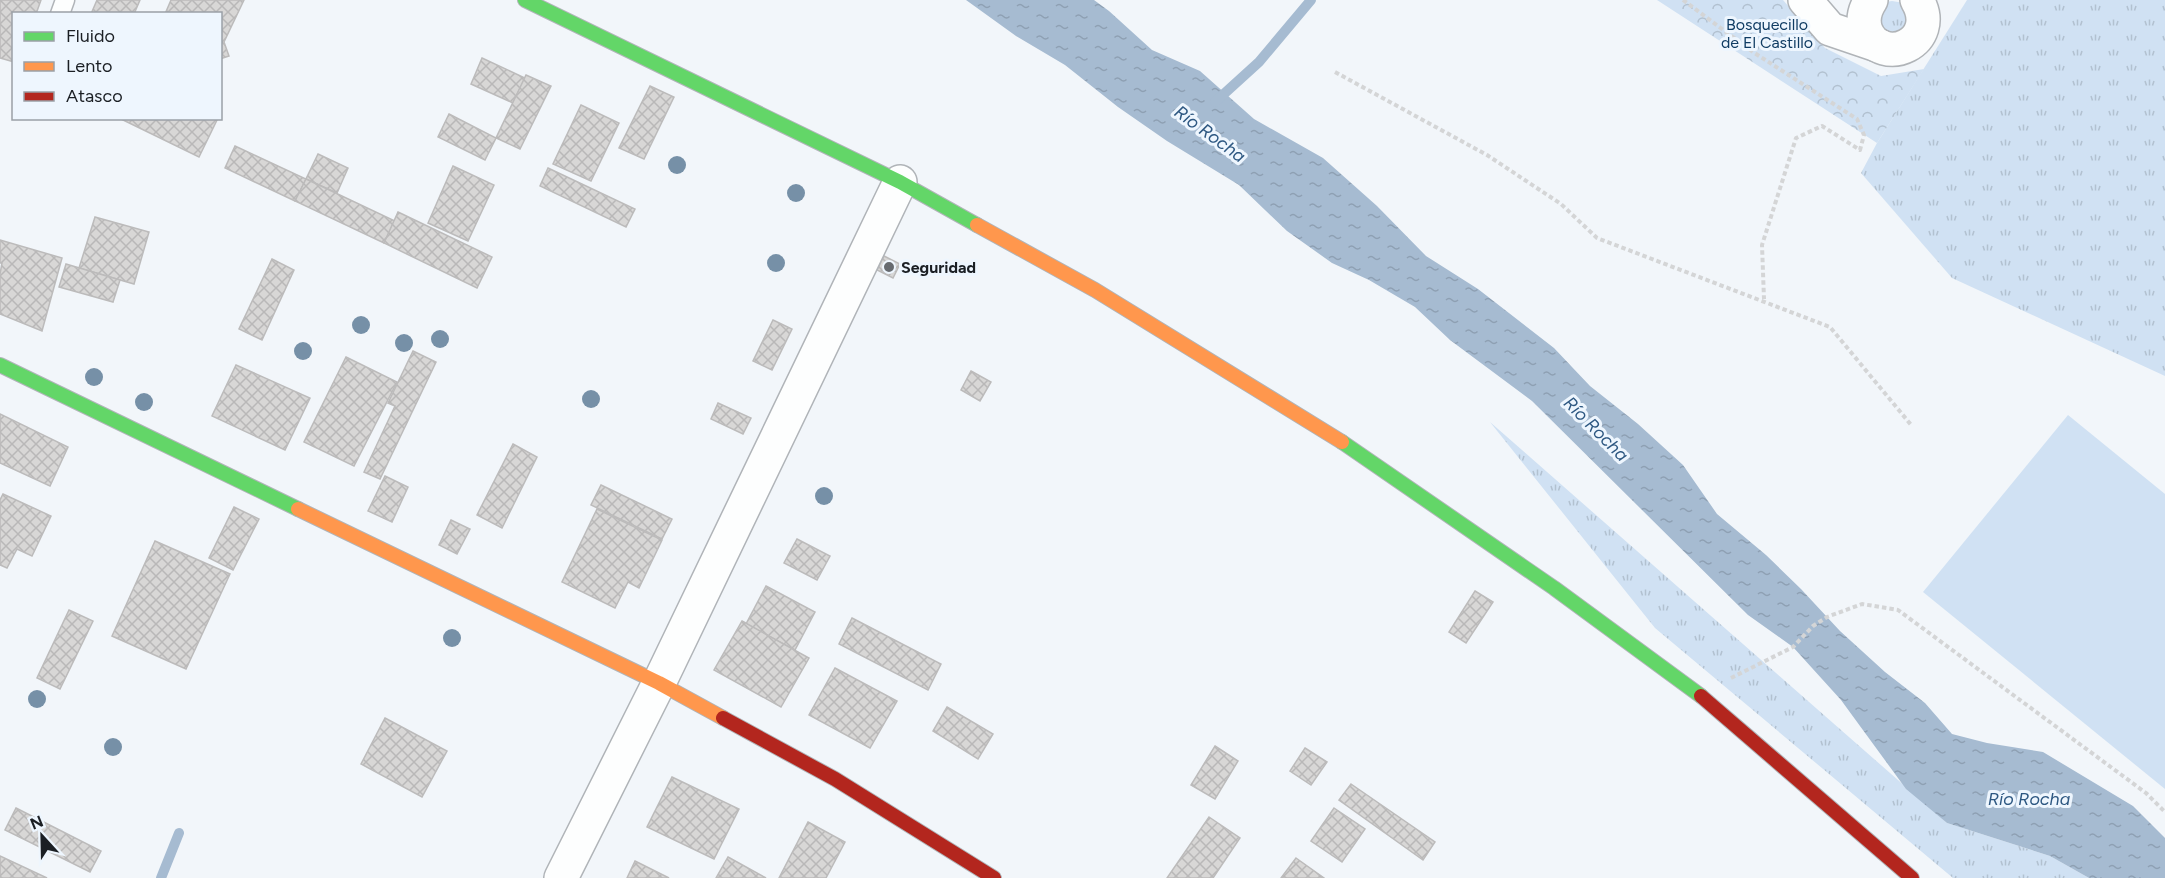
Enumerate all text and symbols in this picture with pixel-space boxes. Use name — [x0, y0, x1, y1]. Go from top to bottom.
legend — [12, 12, 222, 120]
park label: Bosquecillo de El Castillo — [1721, 15, 1813, 52]
text: Fluido — [66, 25, 115, 47]
text: Lento — [66, 55, 112, 77]
text: Atasco — [66, 85, 123, 107]
water label: Río Rocha — [1170, 101, 1250, 167]
place label: Seguridad — [901, 258, 976, 277]
marker: Seguridad — [882, 260, 896, 274]
water label: Río Rocha — [1559, 392, 1633, 466]
water label: Río Rocha — [1988, 788, 2071, 810]
north arrow — [12, 806, 72, 866]
text: N — [27, 811, 46, 834]

